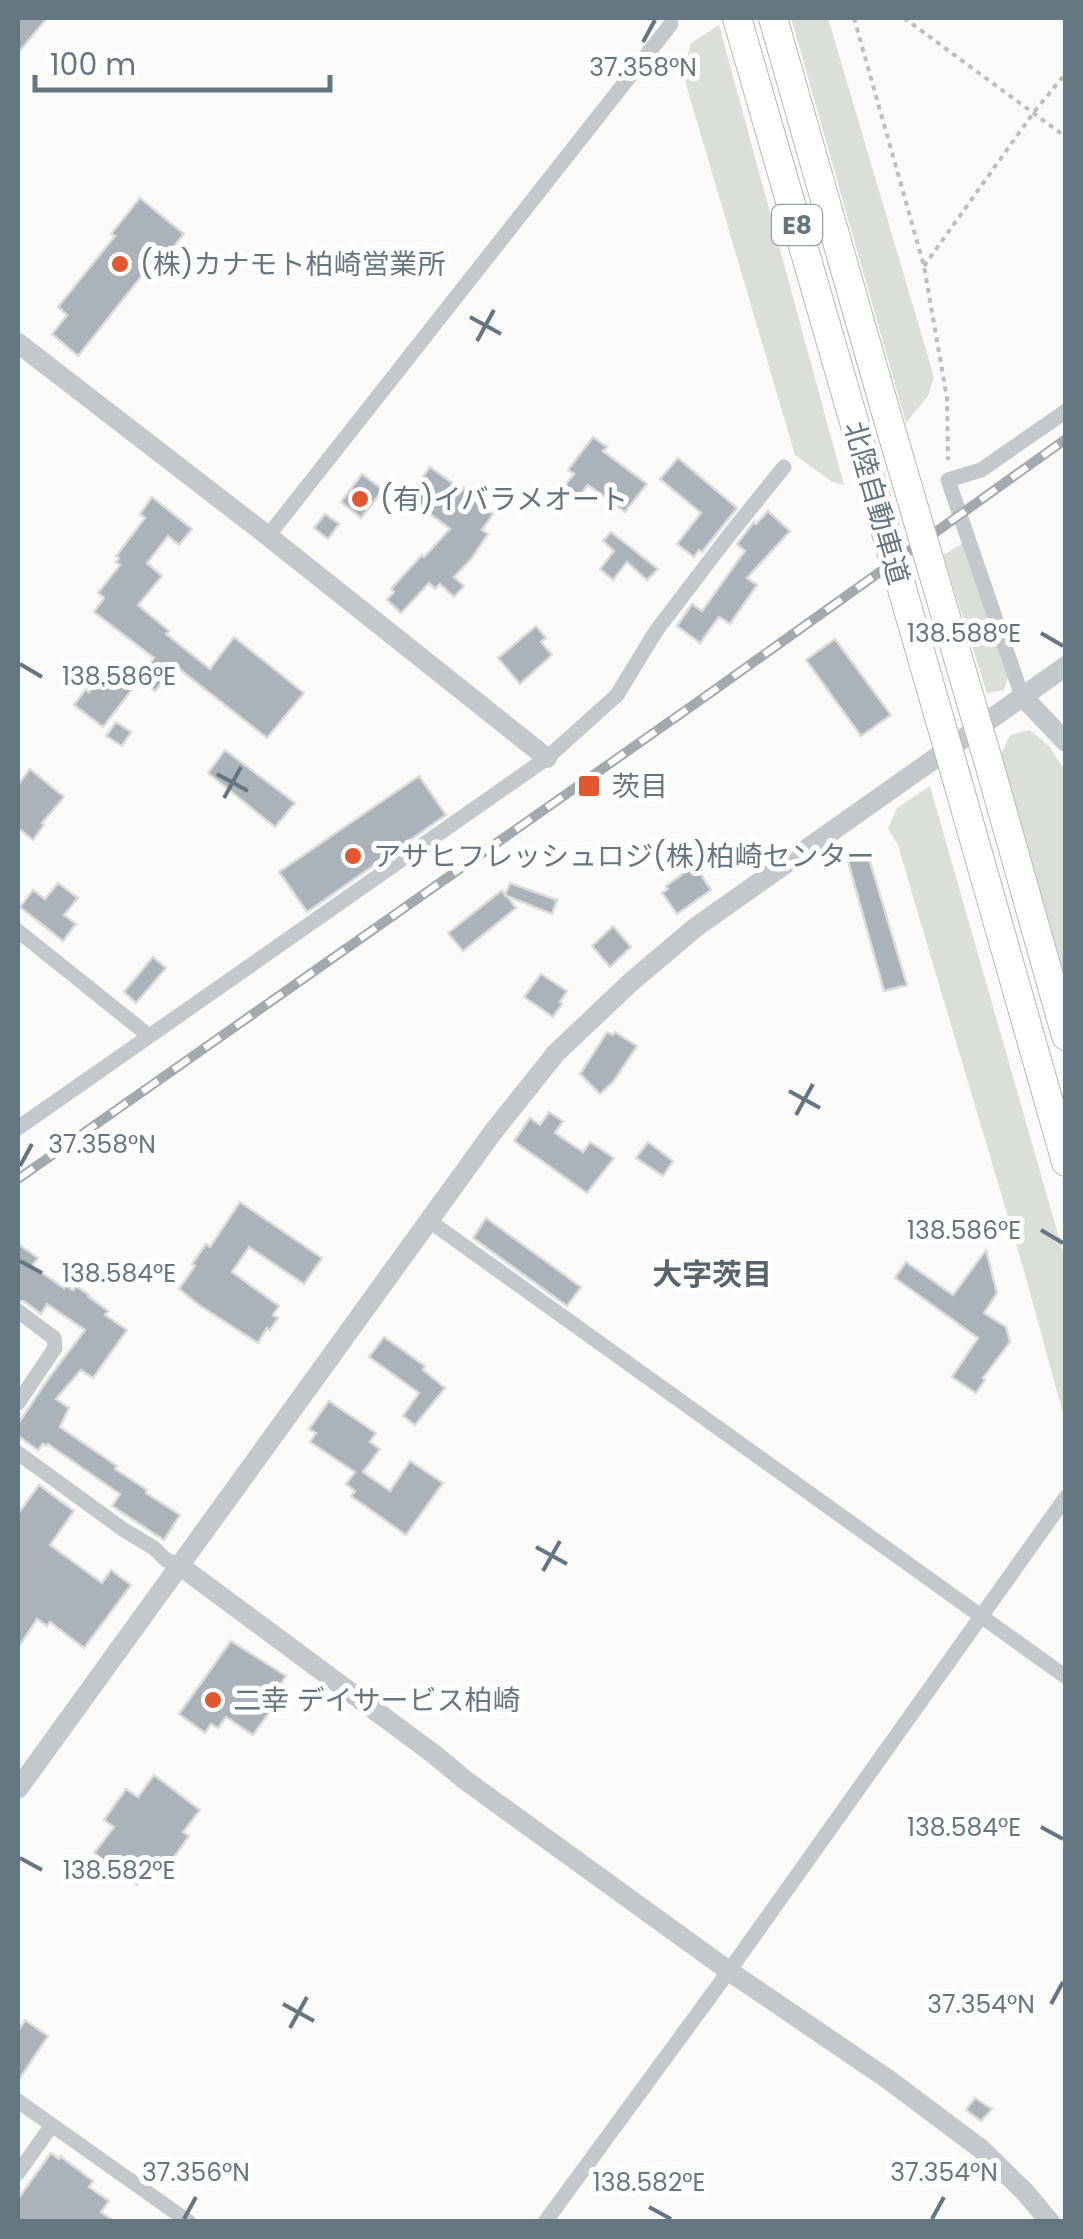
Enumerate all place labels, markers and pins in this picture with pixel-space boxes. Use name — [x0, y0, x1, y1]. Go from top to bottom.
place label: (株)カナモト柏崎営業所 — [140, 245, 445, 284]
marker: (株)カナモト柏崎営業所 — [109, 253, 131, 275]
place label: (有)イバラメオート — [380, 480, 628, 519]
marker: (有)イバラメオート — [349, 488, 371, 510]
place label: 茨目 — [612, 767, 668, 806]
marker: 茨目 — [576, 773, 602, 799]
place label: アサヒフレッシュロジ(株)柏崎センター — [373, 837, 874, 876]
marker: アサヒフレッシュロジ(株)柏崎センター — [342, 845, 364, 867]
place label: 二幸 デイサービス柏崎 — [233, 1681, 520, 1720]
marker: 二幸 デイサービス柏崎 — [202, 1689, 224, 1711]

